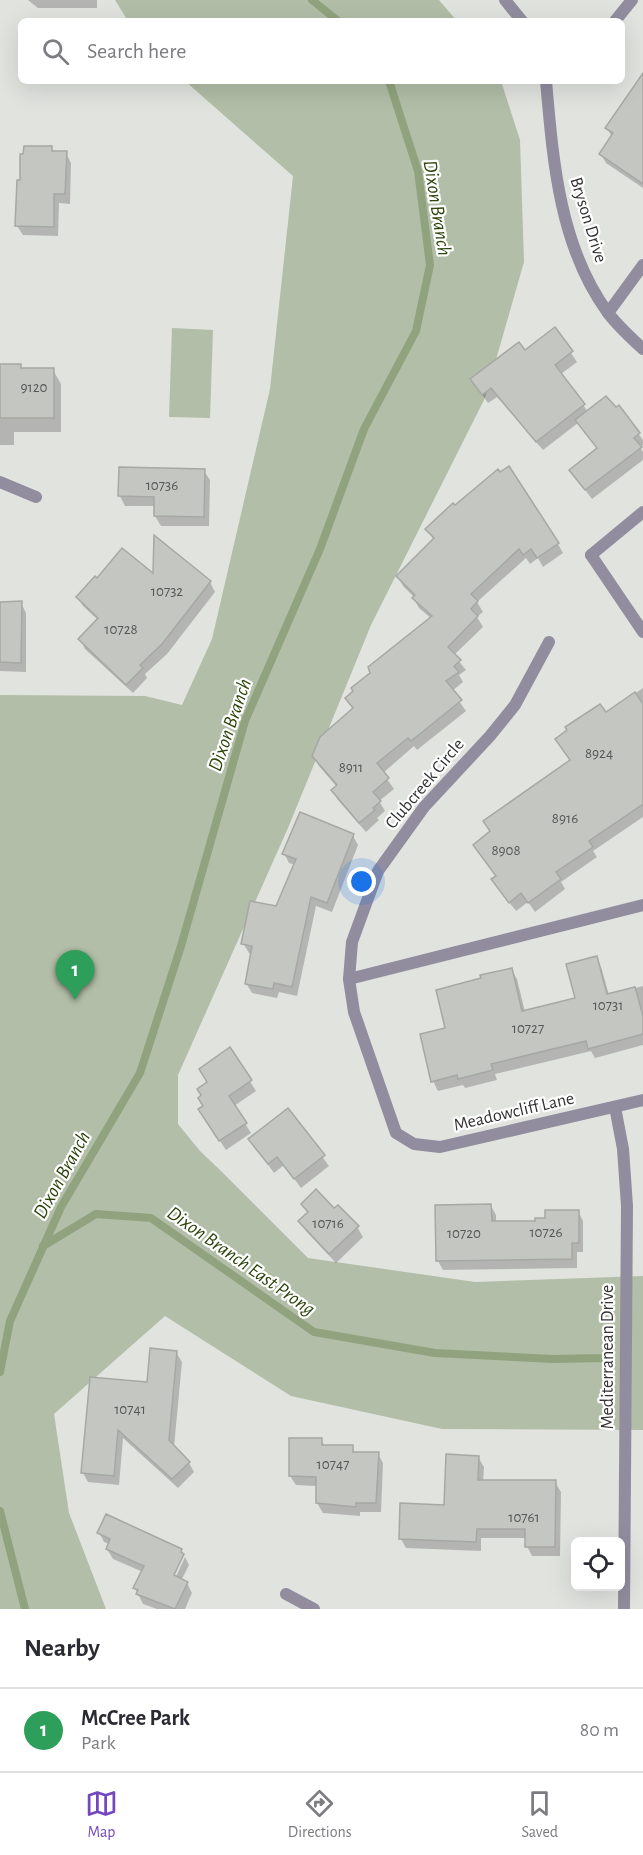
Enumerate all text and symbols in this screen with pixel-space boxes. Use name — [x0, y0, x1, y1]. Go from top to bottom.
search box — [18, 18, 625, 84]
icon: search — [39, 35, 72, 68]
text: Search here — [87, 40, 186, 62]
water label: Dixon Branch — [420, 159, 454, 257]
street label: Bryson Drive — [566, 175, 610, 265]
house number: 9120 — [21, 380, 48, 395]
house number: 10736 — [146, 478, 178, 493]
house number: 10732 — [151, 584, 183, 599]
house number: 10728 — [104, 622, 138, 637]
water label: Dixon Branch — [205, 676, 255, 774]
street label: Clubcreek Circle — [382, 735, 468, 833]
house number: 8924 — [585, 746, 613, 761]
house number: 8911 — [339, 760, 363, 775]
house number: 8916 — [552, 811, 578, 826]
house number: 8908 — [491, 843, 521, 858]
your location — [347, 867, 376, 896]
pin: 1 — [56, 950, 94, 1000]
house number: 10731 — [593, 998, 623, 1013]
house number: 10727 — [512, 1021, 544, 1036]
street label: Meadowcliff Lane — [452, 1089, 576, 1135]
water label: Dixon Branch — [30, 1128, 94, 1222]
water label: Dixon Branch East Prong — [163, 1203, 319, 1319]
house number: 10716 — [312, 1216, 344, 1231]
house number: 10726 — [529, 1225, 563, 1240]
house number: 10720 — [447, 1226, 481, 1241]
street label: Mediterranean Drive — [599, 1285, 617, 1429]
house number: 10741 — [114, 1402, 146, 1417]
house number: 10747 — [317, 1457, 349, 1472]
house number: 10761 — [508, 1510, 540, 1525]
map controls — [571, 1537, 625, 1591]
button: locate — [571, 1537, 625, 1591]
text: Nearby — [24, 1635, 100, 1661]
text: McCree Park — [81, 1707, 190, 1729]
text: 1 — [40, 1720, 47, 1740]
text: 80 m — [580, 1720, 619, 1740]
text: Park — [81, 1733, 116, 1753]
tab: Map — [85, 1787, 118, 1842]
tab: Directions — [288, 1787, 352, 1842]
tab: Saved — [521, 1787, 558, 1842]

